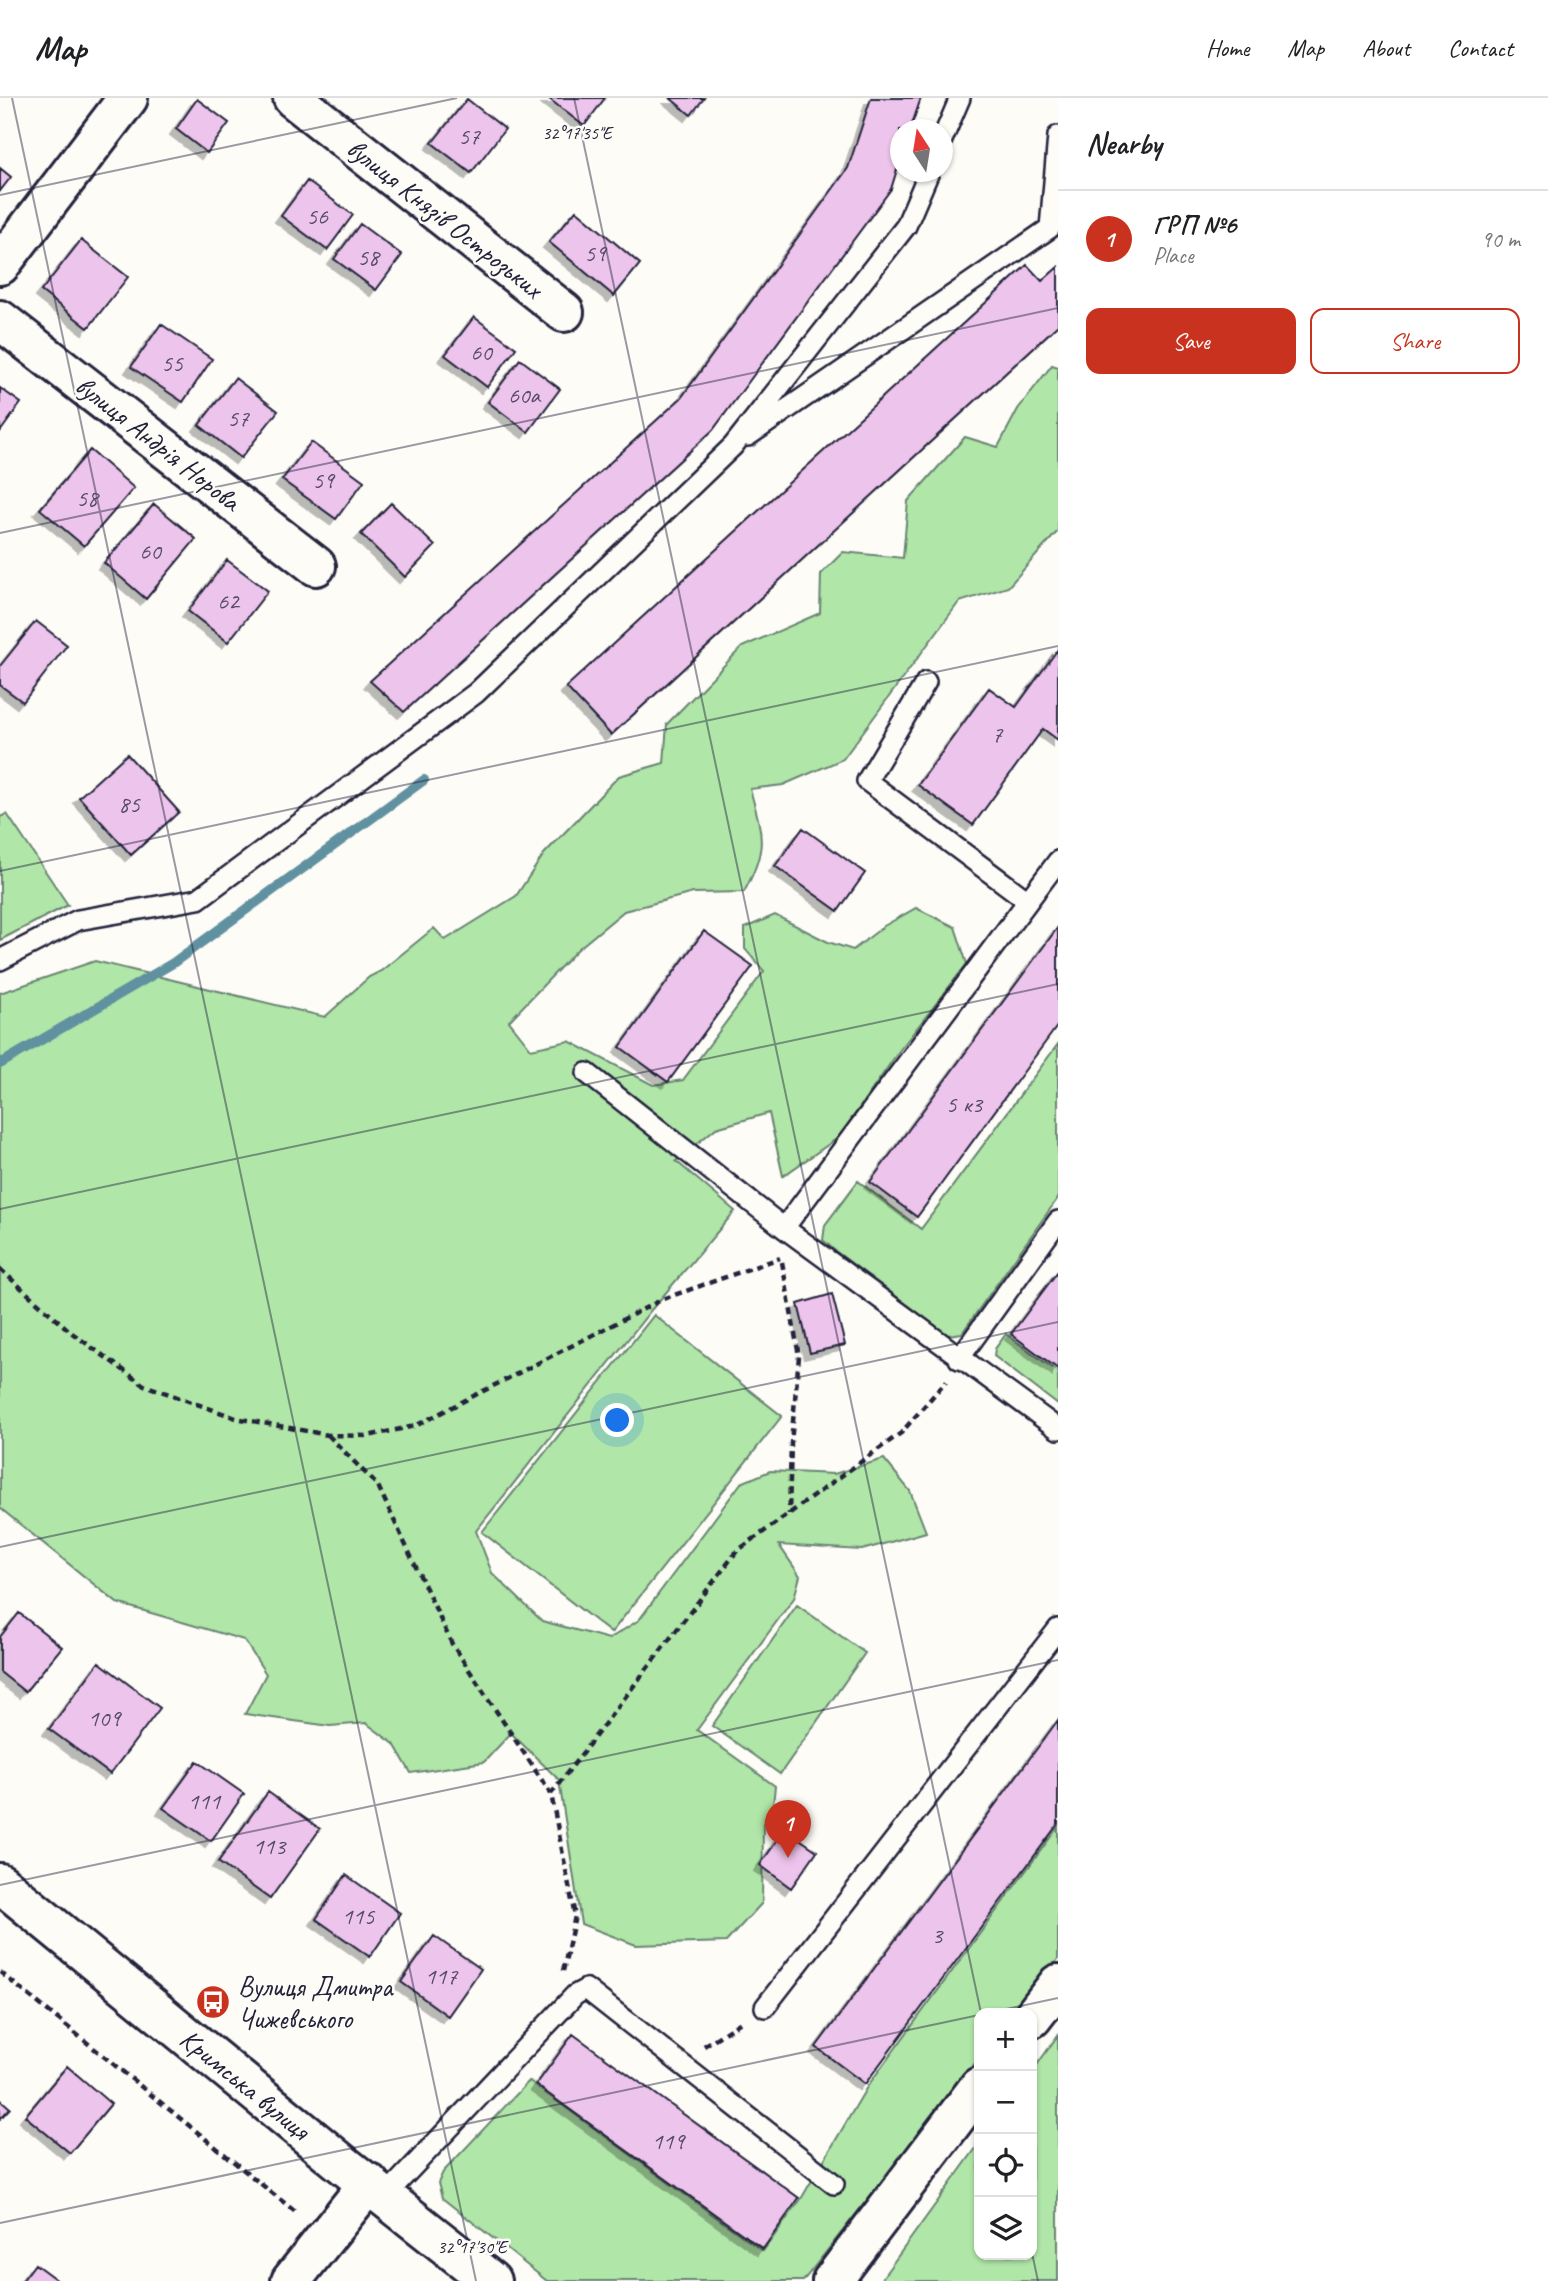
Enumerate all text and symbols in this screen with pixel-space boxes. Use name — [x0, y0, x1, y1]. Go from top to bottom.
text: Map — [35, 27, 86, 69]
text: Home — [1206, 33, 1249, 63]
text: Map — [1287, 33, 1324, 63]
text: About — [1362, 33, 1410, 63]
text: Contact — [1448, 33, 1513, 63]
north arrow — [890, 119, 953, 182]
house number: 57 — [458, 121, 481, 151]
text: 32°17'35"E — [542, 122, 614, 144]
text: Nearby — [1086, 125, 1162, 163]
street label: вулиця Князів Острозьких — [340, 131, 552, 307]
house number: 56 — [306, 201, 329, 231]
text: ГРП №6 — [1153, 208, 1236, 241]
text: 1 — [1104, 225, 1114, 254]
text: 90 m — [1481, 225, 1520, 254]
house number: 59 — [584, 238, 608, 268]
text: Place — [1153, 241, 1193, 270]
house number: 58 — [357, 242, 381, 272]
button: Save — [1086, 308, 1296, 374]
button: Share — [1310, 308, 1520, 374]
house number: 60 — [470, 337, 494, 367]
house number: 55 — [161, 348, 184, 378]
street label: вулиця Андрія Норова — [69, 368, 249, 519]
house number: 60а — [508, 380, 542, 410]
house number: 57 — [227, 403, 250, 433]
house number: 59 — [312, 465, 336, 495]
house number: 58 — [76, 483, 100, 513]
house number: 60 — [139, 536, 163, 566]
house number: 62 — [217, 586, 241, 616]
house number: 7 — [992, 719, 1004, 749]
house number: 85 — [118, 789, 141, 819]
house number: 5 к3 — [946, 1089, 984, 1119]
your location — [600, 1403, 634, 1437]
house number: 109 — [88, 1703, 122, 1733]
house number: 111 — [188, 1786, 221, 1816]
pin: 1 — [765, 1800, 811, 1858]
house number: 113 — [253, 1831, 287, 1861]
house number: 115 — [342, 1901, 375, 1931]
house number: 3 — [932, 1920, 945, 1950]
house number: 117 — [425, 1961, 458, 1991]
place label: Вулиця Дмитра Чижевського — [238, 1969, 394, 2036]
bus stop icon: Вулиця Дмитра Чижевського — [194, 1983, 232, 2021]
map controls — [974, 2008, 1037, 2260]
button: + — [974, 2008, 1037, 2071]
street label: Кримська вулиця — [173, 2021, 319, 2148]
button: − — [974, 2071, 1037, 2134]
house number: 119 — [652, 2126, 686, 2156]
button: locate — [974, 2134, 1037, 2197]
button: layers — [974, 2197, 1037, 2260]
text: 32°17'30"E — [437, 2236, 509, 2258]

